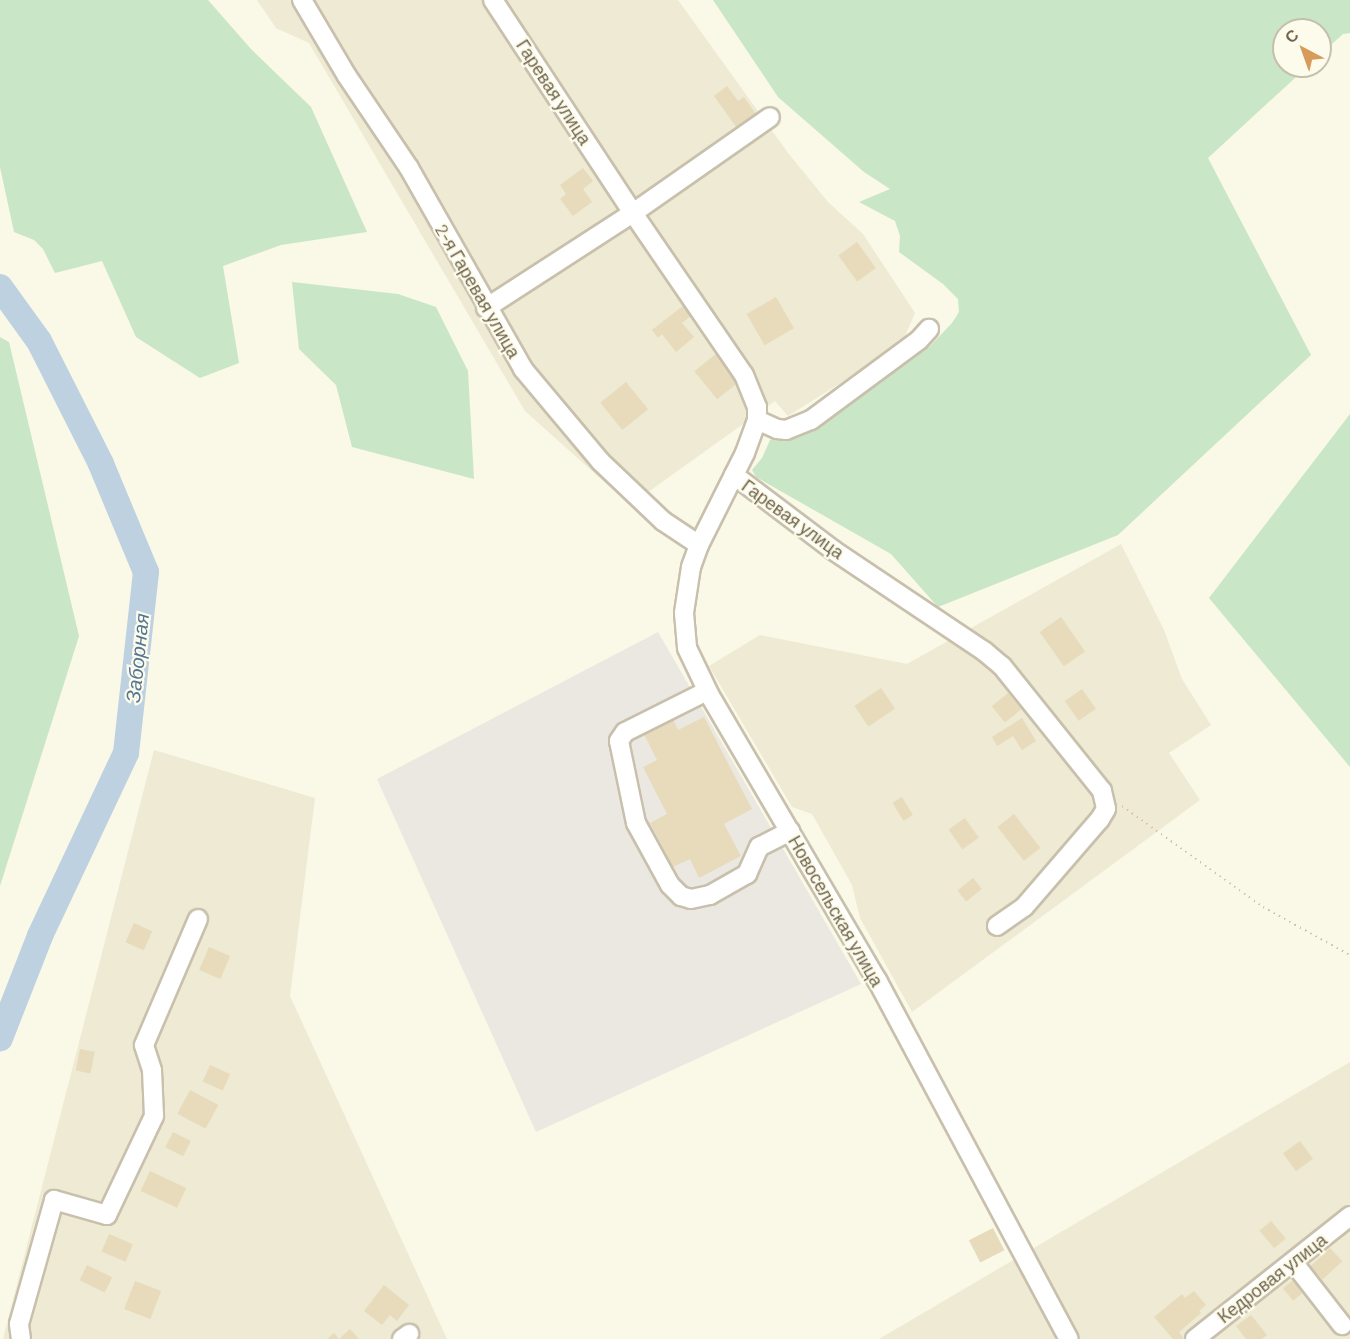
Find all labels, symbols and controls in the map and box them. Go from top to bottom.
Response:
north arrow [1272,18,1332,78]
text: С [1281,25,1302,47]
street label: Гаревая улица [512,35,596,149]
street label: 2-я Гаревая улица [431,220,525,362]
street label: Гаревая улица [738,475,848,563]
water label: Заборная [120,612,154,704]
street label: Новосельская улица [784,832,888,990]
street label: Кедровая улица [1213,1229,1331,1327]

